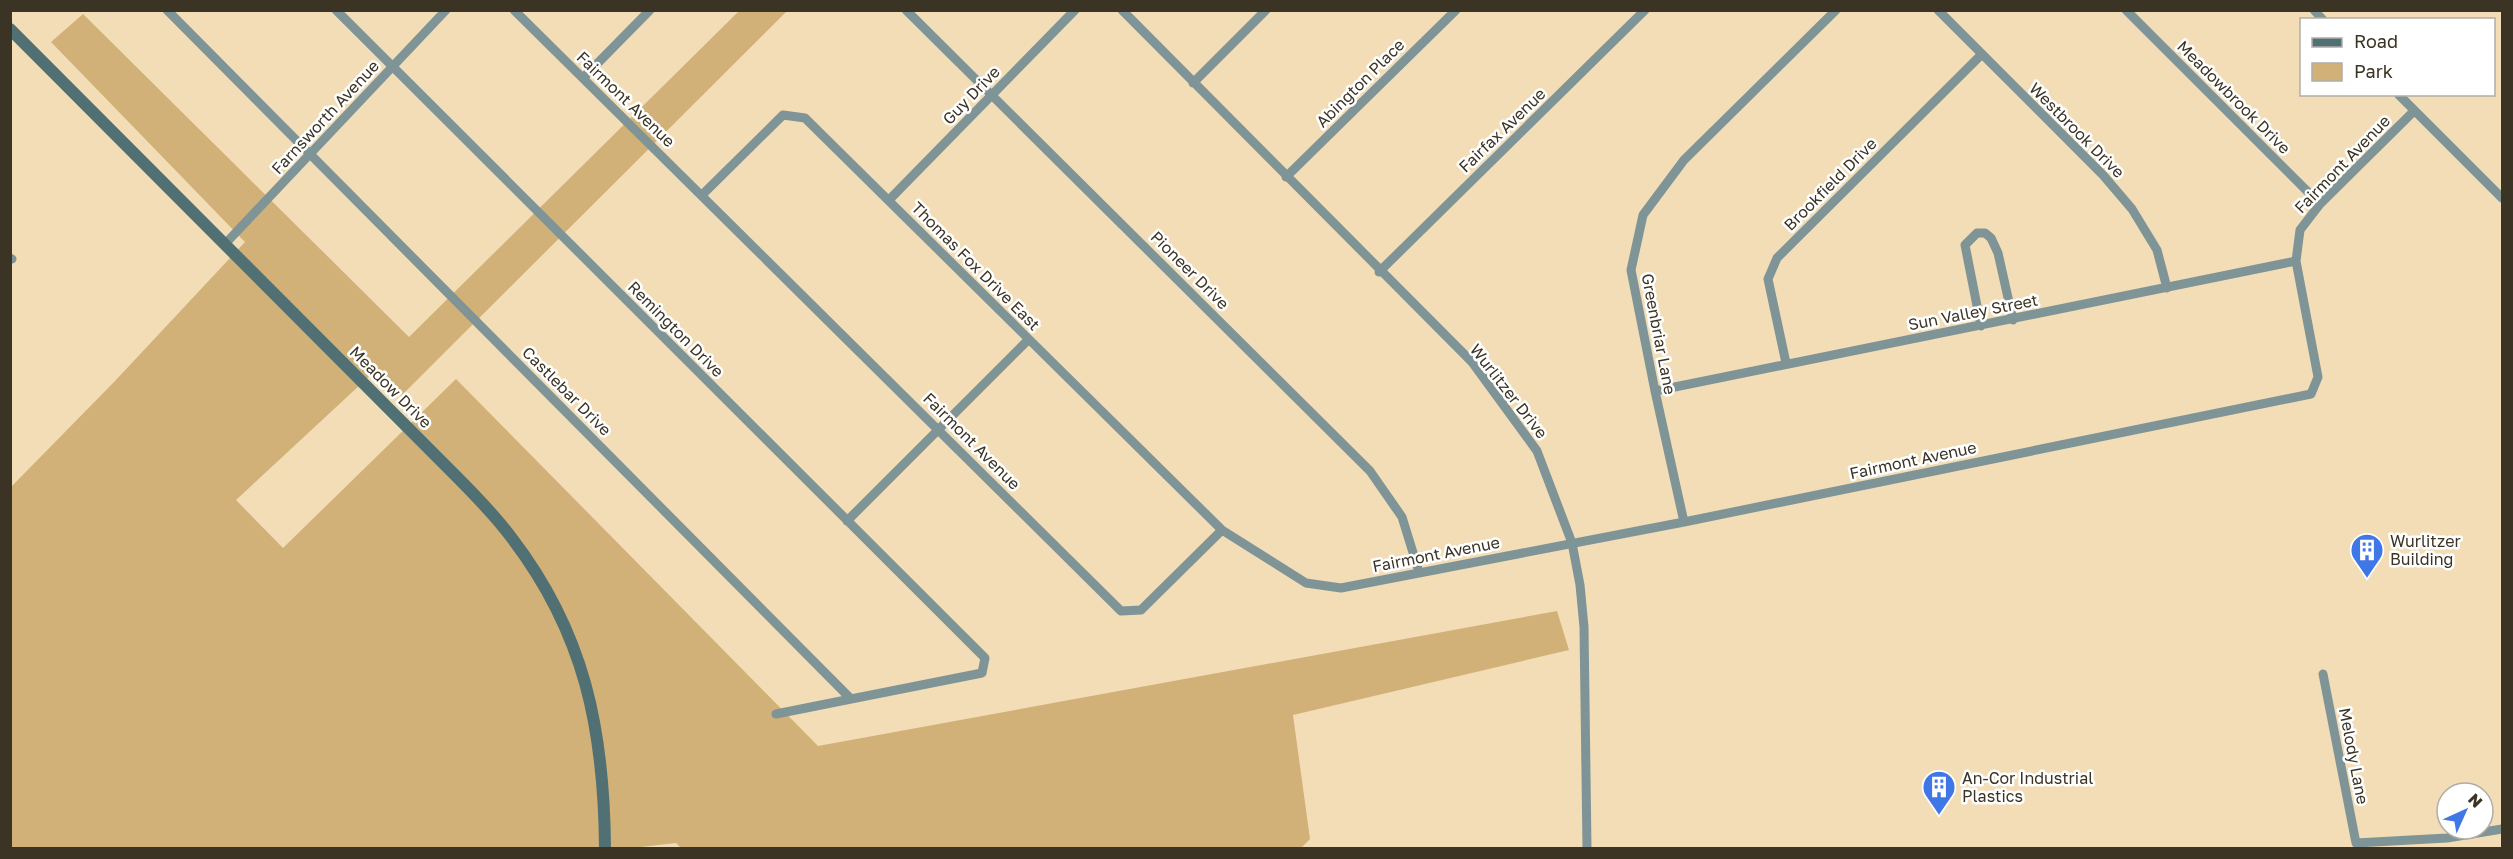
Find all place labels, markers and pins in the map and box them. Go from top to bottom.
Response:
place label: Wurlitzer Building [2390,531,2461,569]
building icon: Wurlitzer Building [2349,532,2385,579]
place label: An-Cor Industrial Plastics [1962,768,2093,806]
building icon: An-Cor Industrial Plastics [1921,769,1957,816]

